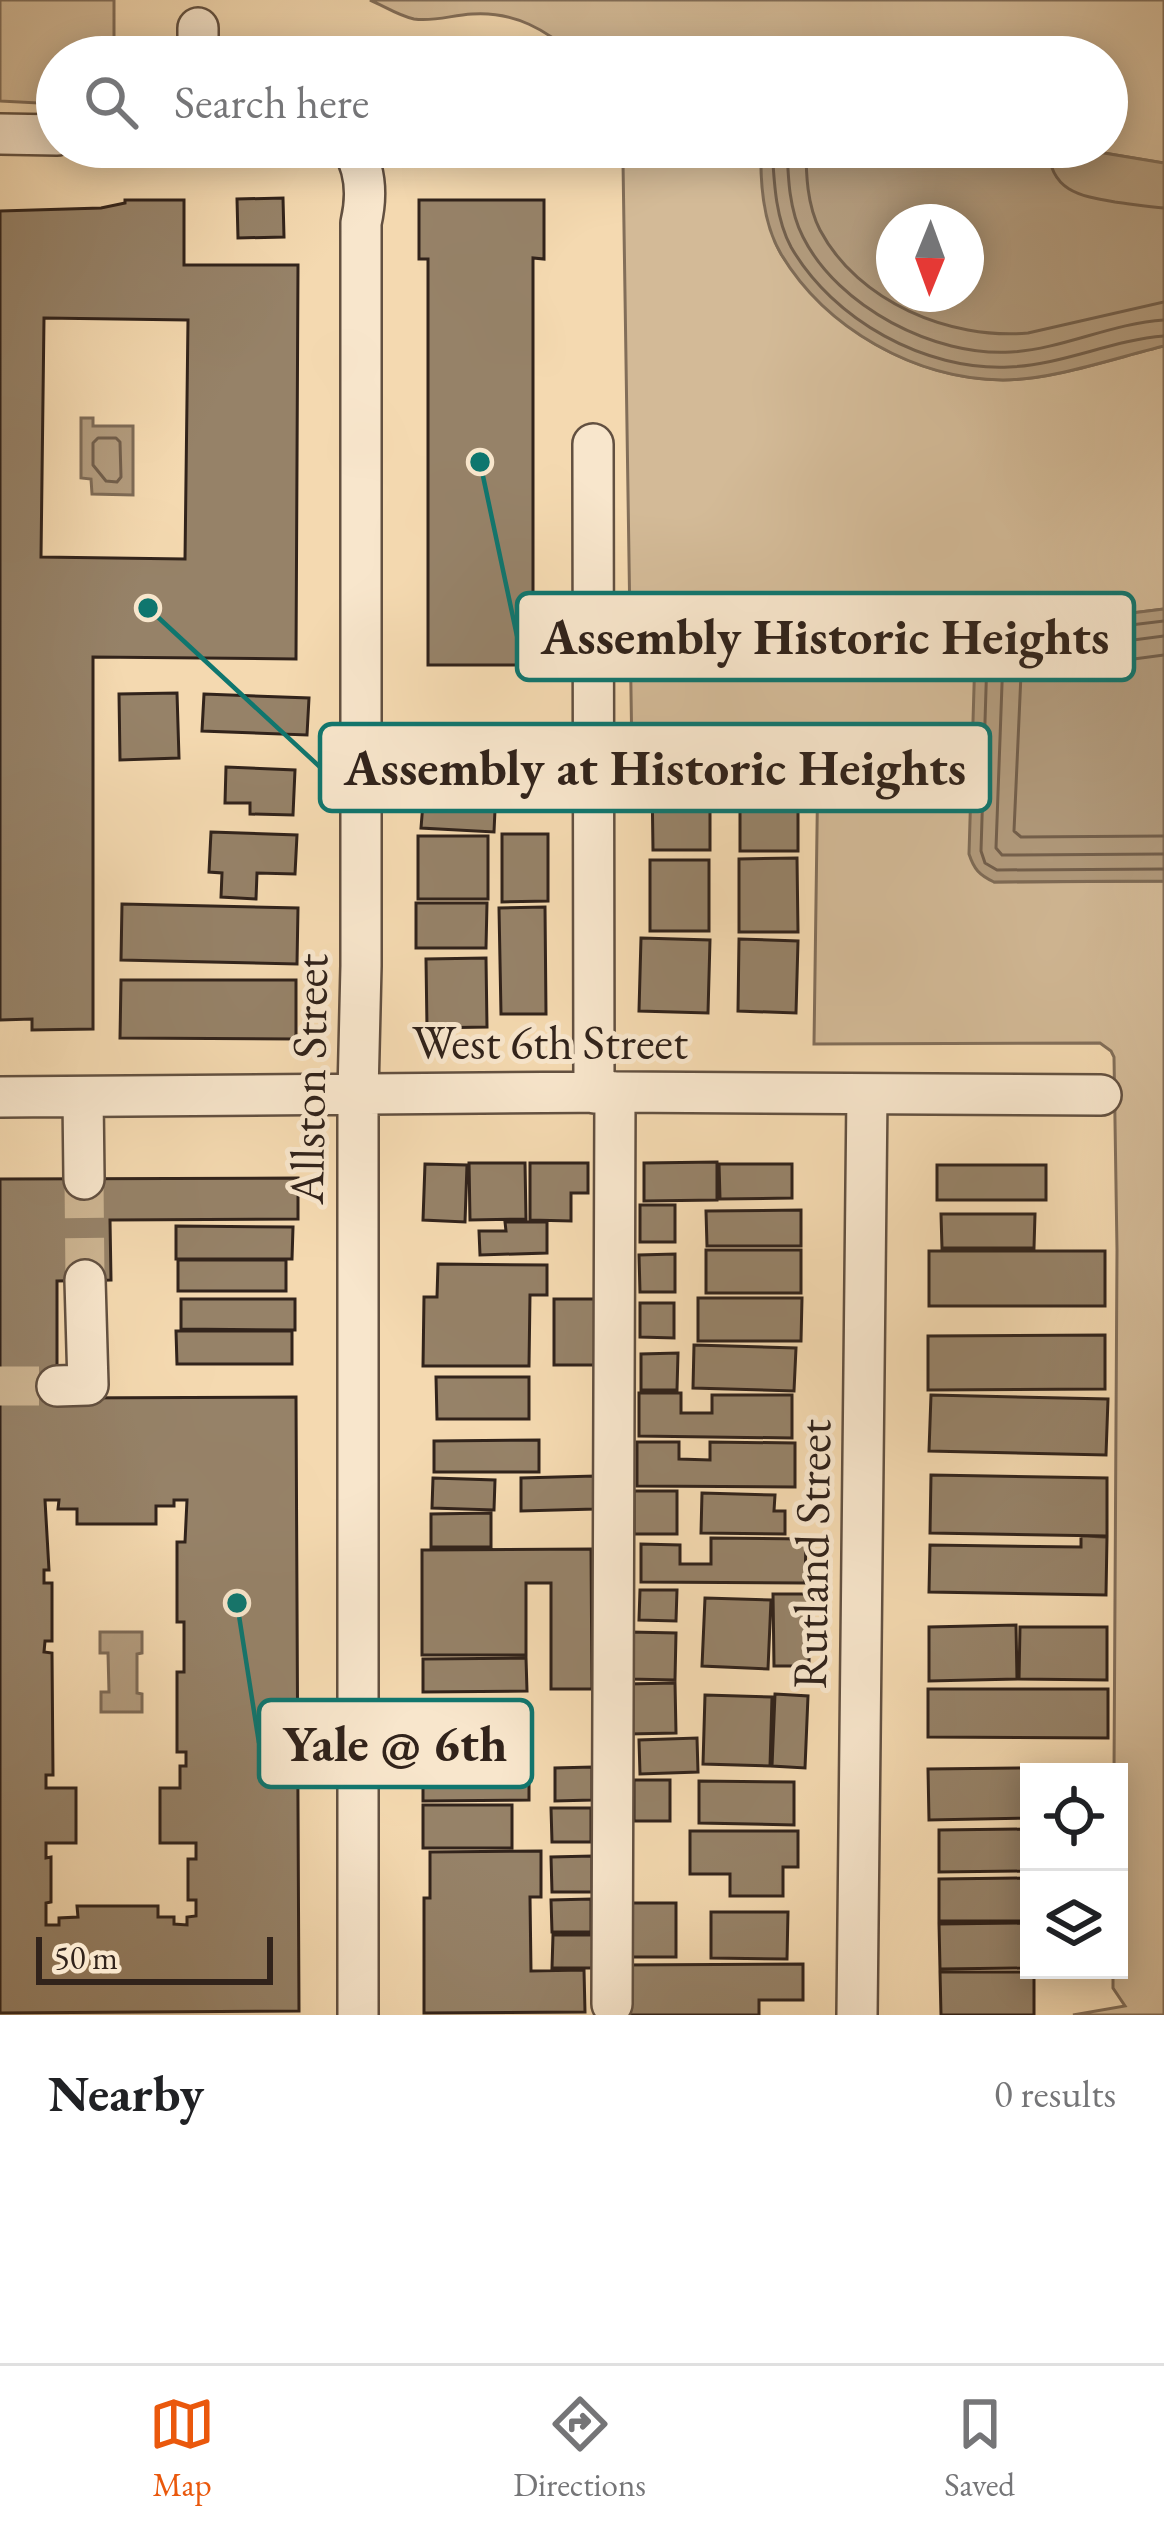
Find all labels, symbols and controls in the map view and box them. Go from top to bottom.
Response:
search box [36,36,1128,168]
icon: search [78,69,144,135]
text: Search here [174,73,369,131]
north arrow [876,204,984,312]
callout: Assembly Historic Heights [517,593,1134,680]
text: Assembly Historic Heights [540,603,1109,669]
callout: Assembly at Historic Heights [320,724,990,811]
text: Assembly at Historic Heights [343,734,966,800]
street label: Allston Street [275,953,341,1206]
street label: West 6th Street [412,1011,688,1073]
street label: Rutland Street [778,1419,844,1689]
callout: Yale @ 6th [259,1700,532,1787]
text: Yale @ 6th [283,1710,507,1776]
map controls [1020,1763,1128,1979]
button: locate [1020,1763,1128,1871]
button: layers [1020,1871,1128,1979]
scale bar [36,1931,273,1984]
text: 50 m [54,1936,118,1979]
text: Nearby [48,2060,204,2126]
text: 0 results [994,2068,1116,2119]
tab: Map [149,2391,215,2506]
tab: Directions [513,2391,646,2506]
tab: Saved [944,2391,1015,2506]

